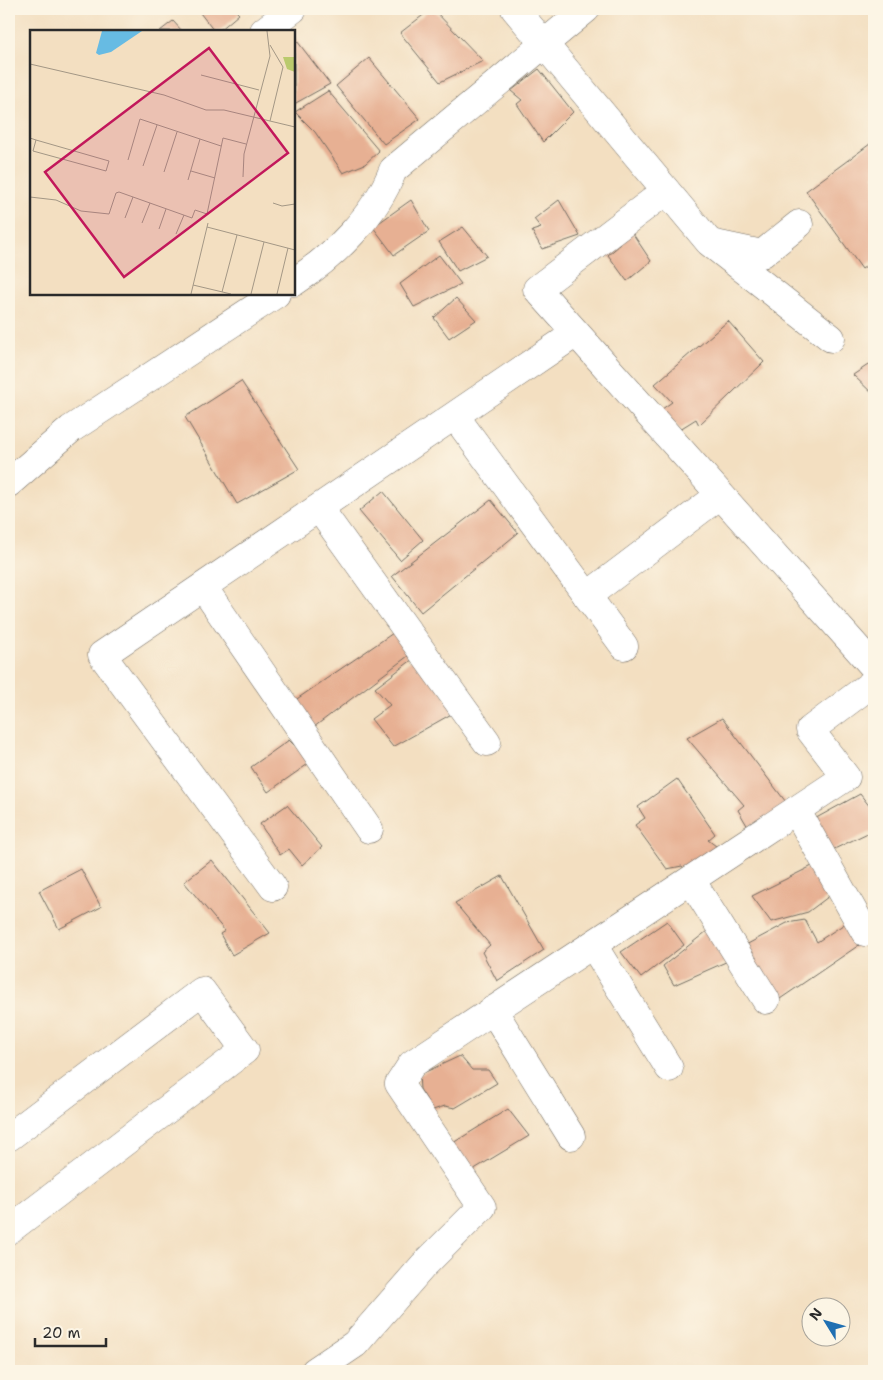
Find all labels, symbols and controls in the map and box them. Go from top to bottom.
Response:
inset map [30,30,295,295]
north arrow [800,1298,850,1348]
text: N [805,1304,826,1324]
scale bar [35,1315,106,1347]
text: 20 m [42,1323,81,1343]

